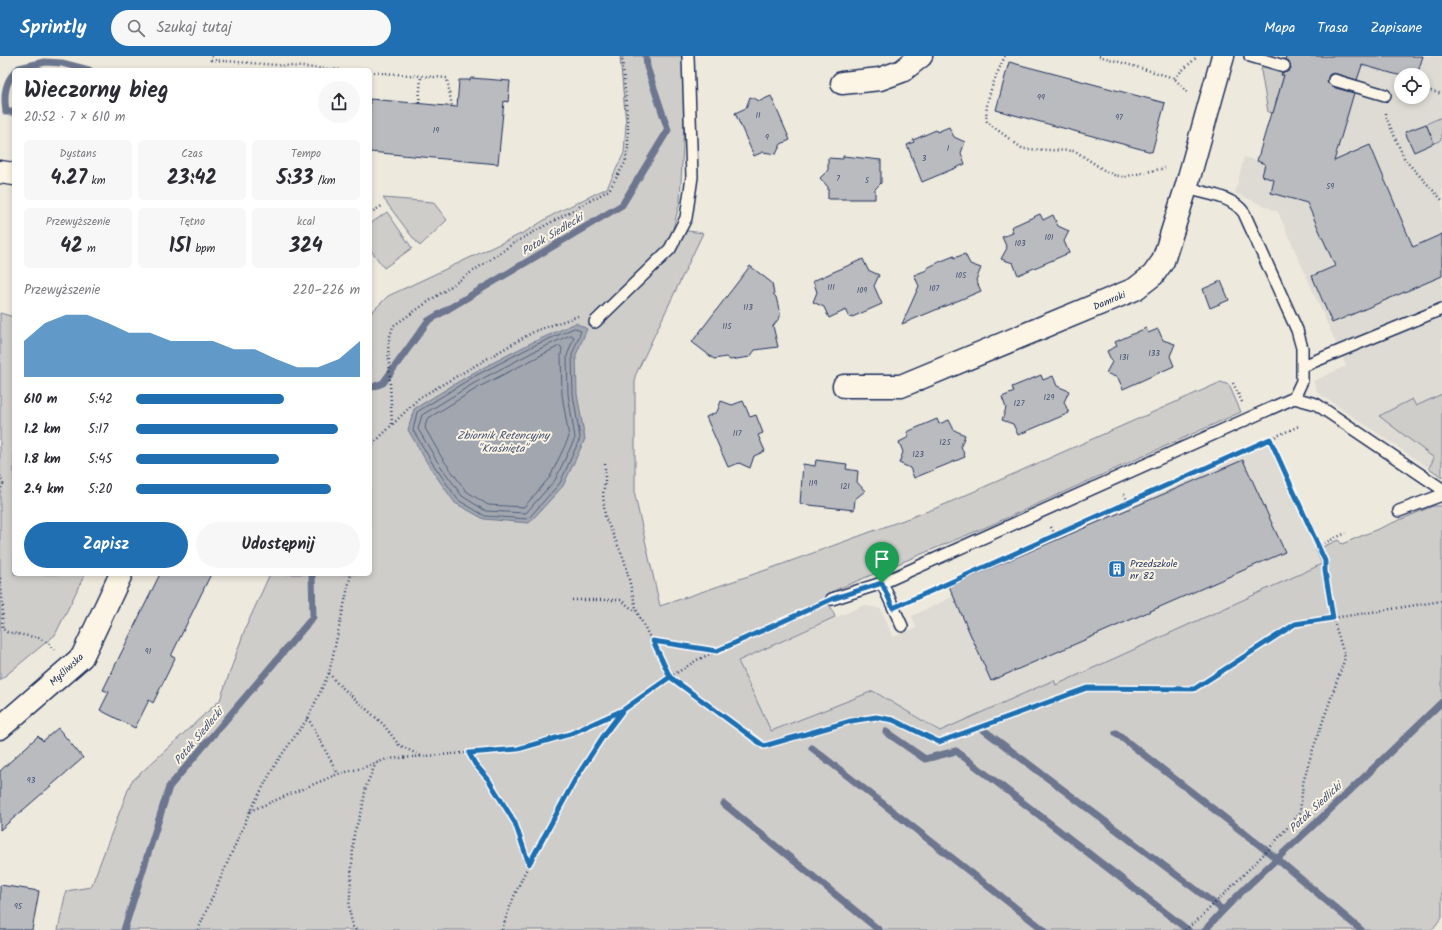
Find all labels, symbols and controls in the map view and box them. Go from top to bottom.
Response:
search box [111,10,391,46]
text: Sprintly [20,13,87,43]
text: Szukaj tutaj [157,16,232,40]
icon: search [125,17,147,39]
text: Mapa [1264,17,1295,39]
text: Trasa [1317,17,1348,39]
text: Zapisane [1370,17,1422,39]
map controls [1394,68,1430,104]
button: locate [1394,68,1430,104]
text: Wieczorny bieg [24,74,169,109]
button: share [318,81,360,123]
house number: 99 [1037,91,1045,104]
text: 20:52 · 7 × 610 m [24,107,125,128]
house number: 11 [755,109,761,122]
house number: 97 [1115,111,1123,124]
house number: 19 [433,124,439,137]
house number: 9 [765,131,769,144]
house number: 1 [947,142,950,155]
text: Dystans [60,145,96,163]
text: Czas [181,145,203,163]
text: Tempo [291,145,321,163]
house number: 3 [922,152,927,165]
text: 4.27 [50,163,87,195]
text: 23:42 [167,163,217,195]
text: 5:33 [276,163,313,195]
text: km [87,172,106,190]
text: /km [313,172,336,190]
house number: 7 [836,172,840,185]
house number: 5 [865,174,870,187]
house number: 59 [1326,180,1334,193]
water label: Potok Siedlecki [518,208,589,260]
text: Przewyższenie [46,213,110,231]
text: Tętno [179,213,205,231]
text: kcal [297,213,315,231]
text: 42 [60,231,83,263]
text: 151 [169,231,191,263]
text: 324 [289,231,323,263]
house number: 101 [1044,231,1054,244]
house number: 103 [1014,237,1026,250]
text: m [83,240,96,258]
text: bpm [191,240,215,258]
house number: 105 [956,269,967,282]
text: Przewyższenie [24,280,100,301]
text: 220–226 m [293,280,360,301]
house number: 111 [827,281,835,294]
house number: 107 [929,282,939,295]
house number: 109 [857,284,867,297]
street label: Damroki [1091,287,1129,315]
house number: 113 [743,301,753,314]
house number: 115 [722,320,732,333]
house number: 133 [1148,347,1160,360]
house number: 131 [1119,351,1129,364]
text: 610 m [24,389,57,410]
text: 5:42 [88,389,113,410]
house number: 129 [1043,391,1055,404]
house number: 127 [1014,397,1025,410]
text: 1.2 km [24,419,61,440]
text: 5:17 [88,419,108,440]
water label: Zbiornik Retencyjny "Kraśnięta" [457,427,551,458]
house number: 117 [733,427,742,440]
house number: 125 [939,436,951,449]
house number: 123 [912,448,924,461]
text: 1.8 km [24,449,61,470]
text: 5:45 [88,449,112,470]
house number: 119 [809,477,818,490]
text: 2.4 km [24,479,64,500]
text: 5:20 [88,479,112,500]
house number: 121 [840,480,850,493]
button: Zapisz [24,522,188,568]
button: Udostępnij [196,522,360,568]
pin [865,542,899,583]
icon: arrive [871,548,893,570]
place label: Przedszkole nr 82 [1130,556,1178,584]
building icon: Przedszkole nr 82 [1107,559,1127,579]
house number: 91 [145,645,152,658]
street label: Myśliwska [46,649,88,690]
water label: Potok Siedlecki [170,703,229,769]
house number: 93 [27,774,36,787]
water label: Potok Siedlicki [1285,777,1348,837]
house number: 95 [14,900,23,913]

